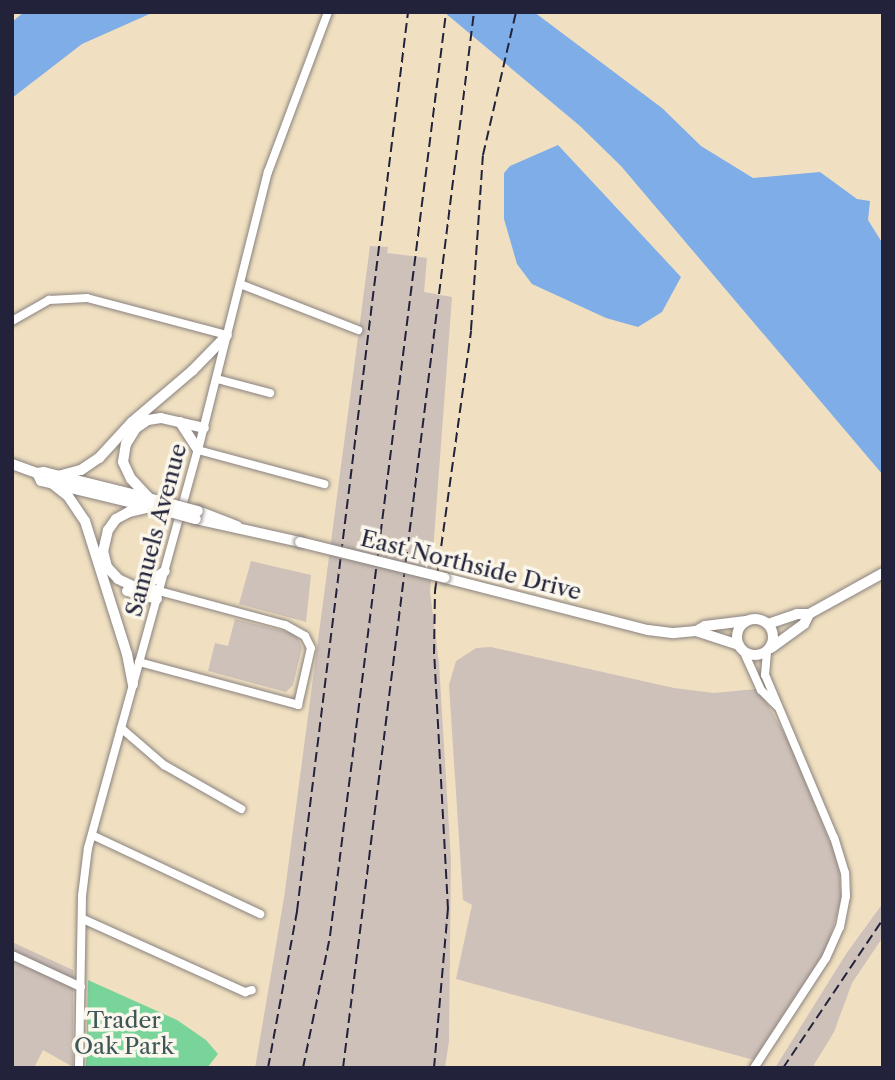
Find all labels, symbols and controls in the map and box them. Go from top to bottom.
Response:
street label: Samuels Avenue [120,440,192,620]
street label: East Northside Drive [358,524,584,606]
park label: Trader Oak Park [74,1006,174,1060]

